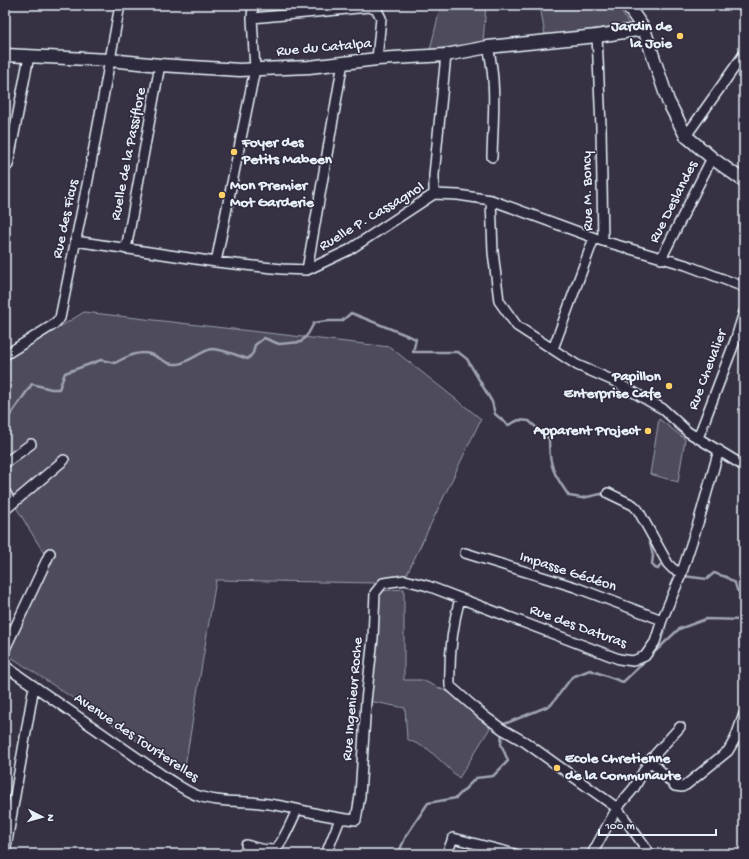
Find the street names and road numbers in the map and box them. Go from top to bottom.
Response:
street label: Rue du Catalpa [276,35,373,61]
street label: Ruelle de la Passiflore [107,86,151,222]
street label: Rue M. Boncy [578,150,598,231]
street label: Rue Deslandes [646,157,703,246]
street label: Rue des Ficus [49,177,83,260]
street label: Ruelle P. Cassagnol [316,178,428,256]
street label: Rue Chevalier [684,326,732,413]
street label: Impasse Gédéon [517,548,619,596]
street label: Rue des Daturas [527,601,630,653]
street label: Rue Ingenieur Roche [339,636,367,761]
street label: Avenue des Tourterelles [70,689,202,787]

